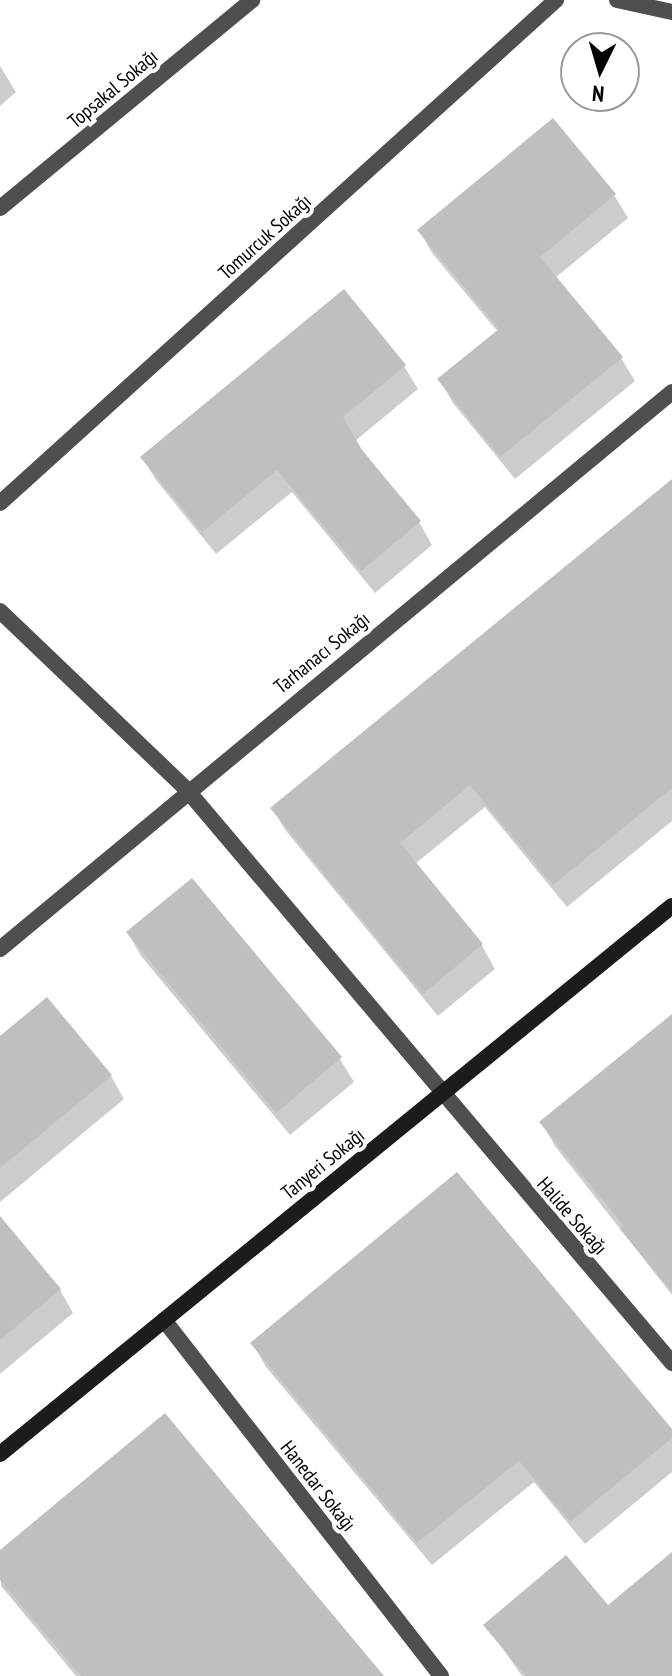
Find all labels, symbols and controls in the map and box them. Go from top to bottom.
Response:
north arrow [560,32,640,112]
street label: Topsakal Sokağı [63,45,163,133]
text: N [591,79,605,108]
street label: Tomurcuk Sokağı [214,189,316,285]
street label: Tarhanacı Sokağı [269,607,375,699]
street label: Tanyeri Sokağı [277,1123,369,1205]
street label: Halide Sokağı [532,1172,612,1260]
street label: Hanedar Sokağı [275,1436,361,1536]

